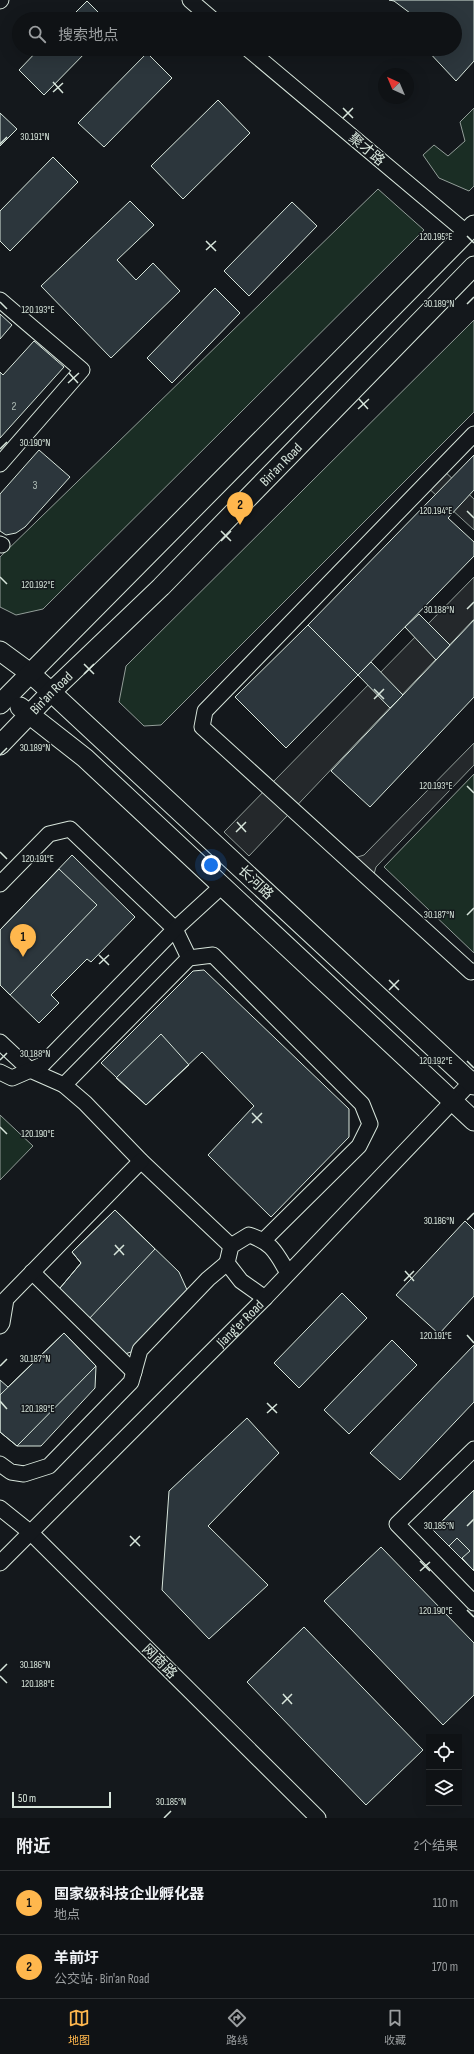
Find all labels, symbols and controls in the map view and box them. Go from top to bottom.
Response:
search box [12,12,462,56]
icon: search [26,23,48,45]
text: 搜索地点 [58,26,118,45]
north arrow [378,68,414,104]
street label: 聚才路 [345,129,388,169]
text: 30.191°N [20,131,50,143]
text: 120.195°E [420,231,452,243]
text: 30.189°N [424,298,454,310]
text: 120.193°E [21,304,55,316]
house number: 2 [12,399,17,414]
text: 30.190°N [20,437,50,449]
street label: Bin'an Road [256,439,306,490]
house number: 3 [32,478,38,493]
pin: 2 [227,492,253,525]
text: 120.194°E [420,505,452,517]
text: 120.192°E [21,579,55,591]
text: 30.188°N [424,604,454,616]
street label: Bin'an Road [26,668,76,718]
text: 30.189°N [20,742,50,754]
text: 120.193°E [419,780,453,792]
text: 120.191°E [22,853,54,865]
your location [201,855,221,875]
street label: 长河路 [235,862,277,903]
text: 30.187°N [424,909,454,921]
pin: 1 [10,924,36,957]
text: 30.188°N [20,1048,50,1060]
text: 120.192°E [419,1055,453,1067]
text: 120.190°E [21,1128,55,1140]
text: 30.186°N [424,1215,454,1227]
street label: Jiang'er Road [212,1296,267,1352]
text: 120.191°E [420,1330,452,1342]
text: 30.187°N [20,1353,50,1365]
text: 120.189°E [21,1403,55,1415]
text: 30.185°N [424,1520,454,1532]
text: 120.190°E [419,1605,453,1617]
street label: 网商路 [139,1640,181,1682]
text: 30.186°N [20,1659,50,1671]
text: 120.188°E [21,1678,55,1690]
map controls [426,1734,462,1806]
button: locate [426,1734,462,1770]
button: layers [426,1770,462,1806]
scale bar [12,1790,111,1809]
text: 50 m [18,1792,36,1805]
text: 30.185°N [156,1796,186,1808]
text: 附近 [16,1837,50,1857]
text: 2个结果 [414,1838,458,1854]
text: 国家级科技企业孵化器 [54,1885,204,1904]
text: 1 [26,1895,32,1911]
text: 110 m [433,1895,458,1911]
text: 地点 [54,1907,80,1923]
text: 羊前圩 [54,1949,99,1968]
text: 2 [26,1959,32,1975]
text: 170 m [432,1959,458,1975]
text: 公交站 · Bin'an Road [54,1971,149,1987]
tab: 地图 [68,2007,90,2047]
tab: 路线 [226,2007,248,2047]
tab: 收藏 [384,2007,406,2047]

